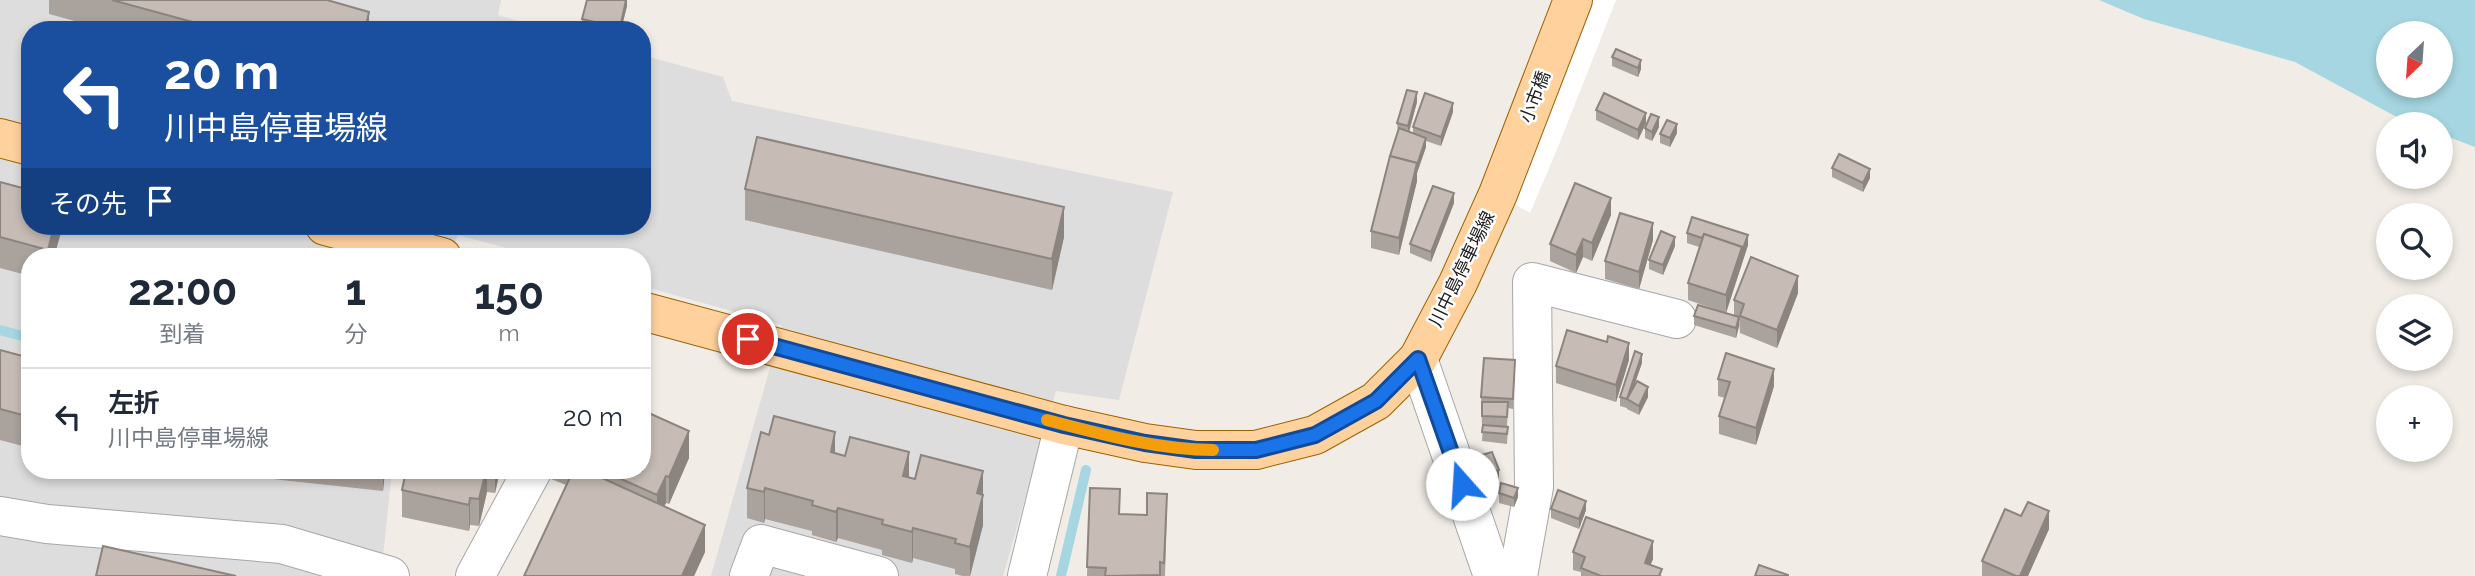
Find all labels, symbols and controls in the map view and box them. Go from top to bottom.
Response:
north arrow [2376,21,2454,98]
map controls [2376,21,2453,462]
text: 20 m [164,43,279,100]
icon: left [49,49,140,140]
street label: 小市橋 [1515,68,1554,126]
text: 川中島停車場線 [164,109,388,146]
button: sound [2376,112,2453,189]
icon: arrive [141,182,179,220]
text: その先 [49,189,127,219]
button: search [2376,203,2453,280]
street label: 川中島停車場線 [1424,208,1499,330]
text: 22:00 [128,266,237,315]
text: 1 [345,266,366,315]
text: 150 [474,270,544,319]
button: layers [2376,294,2453,371]
pin [718,309,778,369]
text: m [499,319,520,346]
text: 到着 [160,320,206,347]
text: 分 [344,320,367,347]
icon: arrive [729,320,767,358]
button: + [2376,385,2453,462]
text: 左折 [108,388,160,418]
icon: left [49,398,87,436]
text: 20 m [563,402,623,432]
text: 川中島停車場線 [108,424,269,451]
position arrow [1425,447,1499,521]

